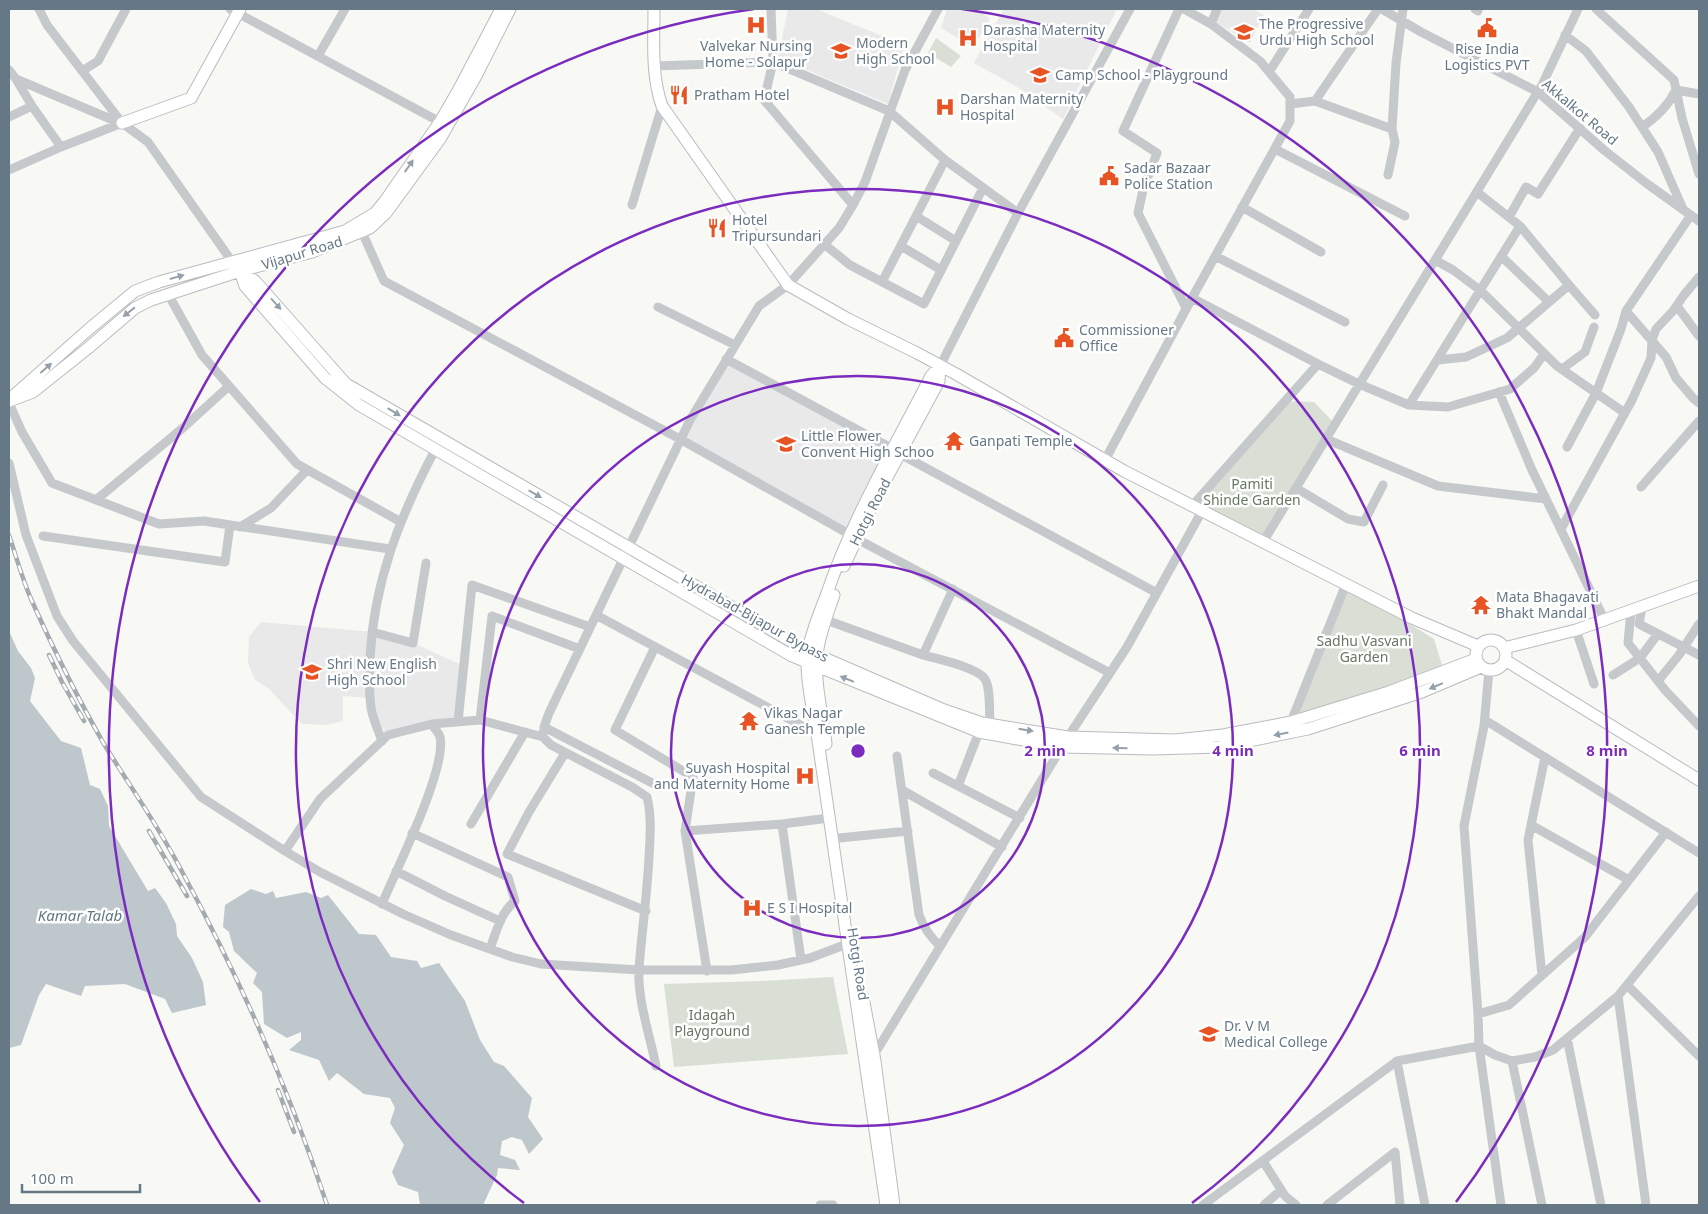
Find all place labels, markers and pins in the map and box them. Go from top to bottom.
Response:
hospital icon: Valvekar Nursing Home - Solapur [745,14,767,36]
place label: The Progressive Urdu High School [1259,14,1374,49]
public building icon: Rise India Logistics PVT [1476,17,1498,39]
place label: Darasha Maternity Hospital [983,20,1106,55]
school or university icon: The Progressive Urdu High School [1233,21,1255,43]
hospital icon: Darasha Maternity Hospital [957,27,979,49]
place label: Modern High School [856,33,935,68]
place label: Valvekar Nursing Home - Solapur [700,36,812,71]
place label: Rise India Logistics PVT [1444,39,1530,74]
school or university icon: Modern High School [830,40,852,62]
school or university icon: Camp School - Playground [1029,64,1051,86]
place label: Camp School - Playground [1055,65,1228,84]
restaurant icon: Pratham Hotel [668,84,690,106]
place label: Pratham Hotel [694,85,790,104]
place label: Darshan Maternity Hospital [960,89,1084,124]
hospital icon: Darshan Maternity Hospital [934,96,956,118]
place label: Sadar Bazaar Police Station [1124,158,1213,193]
public building icon: Sadar Bazaar Police Station [1098,165,1120,187]
place label: Hotel Tripursundari [732,210,821,245]
restaurant icon: Hotel Tripursundari [706,217,728,239]
place label: Commissioner Office [1079,320,1174,355]
public building icon: Commissioner Office [1053,327,1075,349]
place label: Little Flower Convent High Schoo [801,426,934,461]
temple icon: Ganpati Temple [943,430,965,452]
place label: Ganpati Temple [969,431,1072,450]
school or university icon: Little Flower Convent High Schoo [775,433,797,455]
place label: Mata Bhagavati Bhakt Mandal [1496,587,1599,622]
temple icon: Mata Bhagavati Bhakt Mandal [1470,594,1492,616]
place label: Shri New English High School [327,654,437,689]
school or university icon: Shri New English High School [301,661,323,683]
place label: Vikas Nagar Ganesh Temple [764,703,866,738]
temple icon: Vikas Nagar Ganesh Temple [738,710,760,732]
centre of rings [849,742,867,760]
place label: Suyash Hospital and Maternity Home [654,758,790,793]
hospital icon: Suyash Hospital and Maternity Home [794,765,816,787]
hospital icon: E S I Hospital [741,897,763,919]
place label: E S I Hospital [767,898,852,917]
place label: Dr. V M Medical College [1224,1016,1328,1051]
school or university icon: Dr. V M Medical College [1198,1023,1220,1045]

